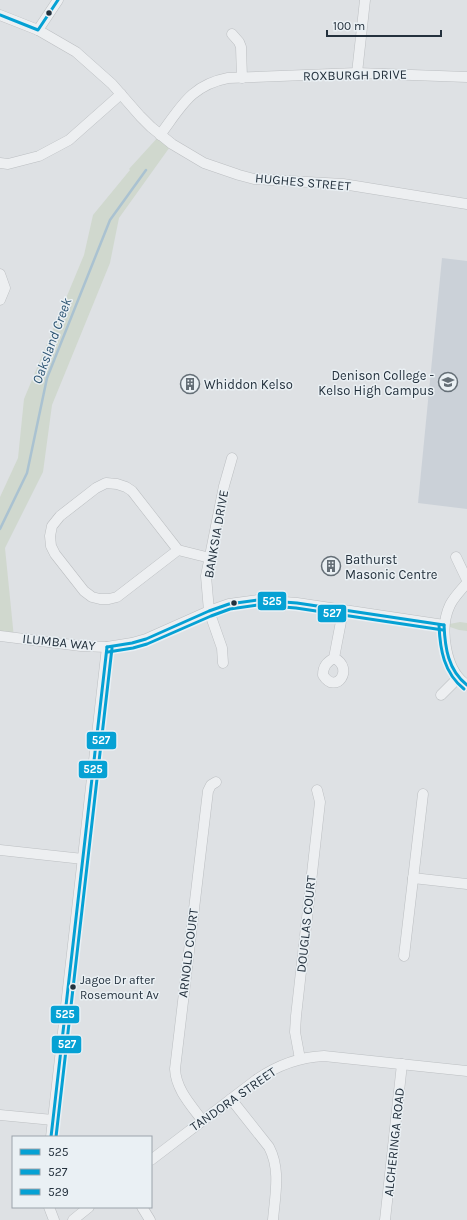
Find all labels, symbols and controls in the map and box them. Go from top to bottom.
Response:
unlabelled marker [44,8,54,18]
scale bar [327,12,441,38]
text: 100 m [333,19,365,33]
street label: ROXBURGH DRIVE [303,67,407,83]
street label: HUGHES STREET [255,170,352,194]
water label: Oaksland Creek [29,295,76,386]
place label: Denison College - Kelso High Campus [318,368,434,398]
school or university icon: Denison College - Kelso High Campus [437,371,459,393]
building icon: Whiddon Kelso [179,373,201,395]
place label: Whiddon Kelso [204,377,293,392]
street label: BANKSIA DRIVE [201,489,231,579]
place label: Bathurst Masonic Centre [345,552,438,582]
building icon: Bathurst Masonic Centre [320,555,342,577]
line badge: 525 [257,591,287,611]
text: 525 [262,595,282,608]
unlabelled marker [229,598,239,608]
line badge: 527 [317,604,347,623]
text: 527 [323,607,342,620]
street label: ILUMBA WAY [22,631,96,653]
line badge: 527 [86,731,117,750]
text: 527 [92,734,111,747]
line badge: 525 [78,760,108,779]
text: 525 [83,763,103,776]
street label: DOUGLAS COURT [293,874,319,973]
street label: ARNOLD COURT [175,907,201,998]
place label: Jagoe Dr after Rosemount Av [80,973,159,1002]
marker: Jagoe Dr after Rosemount Av [68,982,78,992]
line badge: 525 [50,1005,80,1024]
text: 525 [55,1008,75,1021]
line badge: 527 [51,1035,82,1054]
text: 527 [58,1038,77,1051]
street label: TANDORA STREET [187,1064,279,1134]
street label: ALCHERINGA ROAD [381,1087,407,1197]
legend [12,1136,152,1208]
text: 525 [48,1145,69,1159]
text: 527 [48,1165,68,1179]
text: 529 [48,1185,69,1199]

